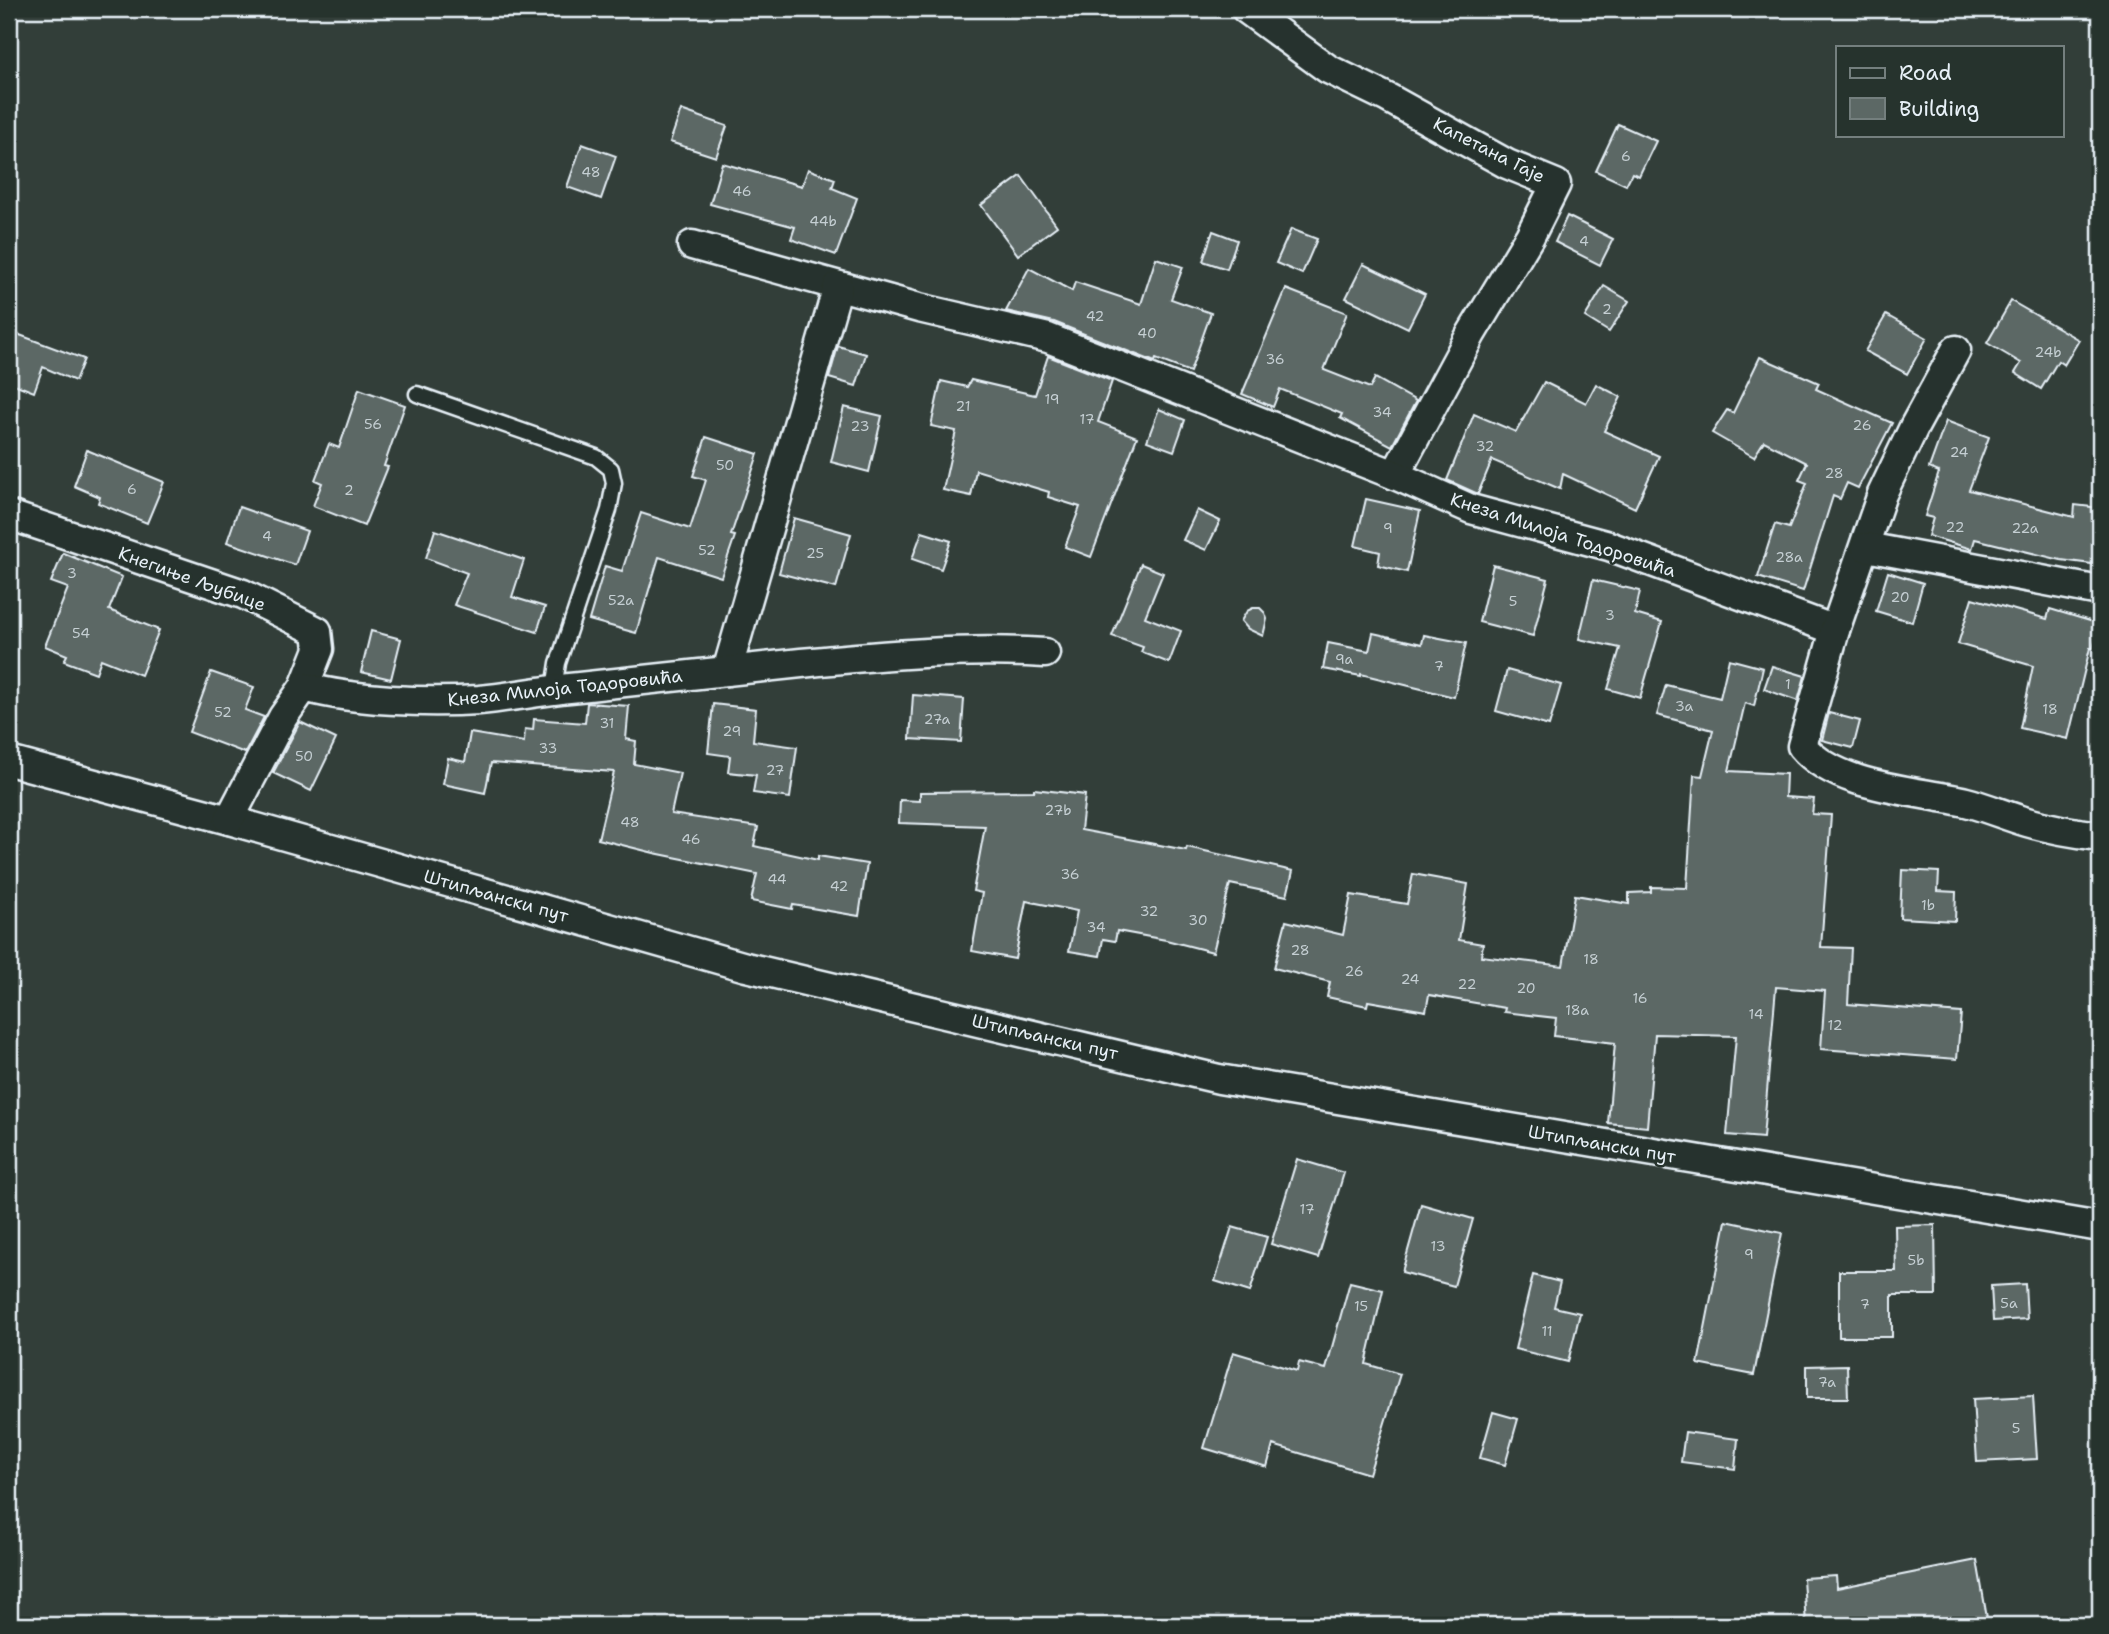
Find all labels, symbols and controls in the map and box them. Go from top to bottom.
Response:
legend [1836,46,2064,136]
text: Road [1899,59,1952,87]
text: Building [1899,95,1979,123]
street label: Капетана Гаје [1429,111,1549,189]
house number: 6 [1621,147,1631,165]
house number: 48 [581,163,601,181]
house number: 46 [732,182,752,200]
house number: 44b [809,212,837,230]
house number: 4 [1579,232,1589,250]
house number: 2 [1602,300,1612,318]
house number: 42 [1086,307,1104,325]
house number: 40 [1137,324,1157,342]
house number: 24b [2035,343,2061,361]
house number: 36 [1265,350,1285,368]
house number: 19 [1044,390,1060,408]
house number: 21 [956,397,970,415]
house number: 34 [1372,403,1392,421]
house number: 17 [1080,410,1094,428]
house number: 56 [364,415,382,433]
house number: 26 [1853,416,1872,434]
house number: 23 [851,417,869,435]
house number: 32 [1476,437,1494,455]
house number: 24 [1950,443,1969,461]
house number: 50 [716,456,734,474]
house number: 28 [1824,464,1844,482]
house number: 6 [127,480,137,498]
house number: 2 [344,481,354,499]
street label: Кнеза Милоја Тодоровића [1447,487,1679,583]
house number: 22 [1946,518,1964,536]
house number: 9 [1383,519,1393,537]
house number: 22a [2011,519,2039,537]
house number: 4 [262,527,272,545]
street label: Кнегиње Љубице [115,541,269,617]
house number: 52 [698,541,716,559]
house number: 25 [806,544,824,562]
house number: 28a [1775,548,1803,566]
house number: 3 [67,564,77,582]
house number: 20 [1890,588,1910,606]
house number: 52a [608,591,634,609]
house number: 5 [1509,592,1517,610]
house number: 3 [1605,606,1615,624]
house number: 54 [72,624,90,642]
house number: 9a [1335,650,1353,668]
house number: 7 [1434,657,1444,675]
street label: Кнеза Милоја Тодоровића [446,664,684,712]
house number: 1 [1785,675,1791,693]
house number: 3a [1675,697,1693,715]
house number: 18 [2042,700,2058,718]
house number: 52 [214,703,232,721]
house number: 27a [924,710,951,728]
house number: 31 [600,714,614,732]
house number: 29 [723,722,741,740]
house number: 33 [539,739,557,757]
house number: 50 [295,747,313,765]
house number: 27 [766,761,784,779]
house number: 27b [1045,801,1071,819]
house number: 48 [620,813,640,831]
house number: 46 [681,830,701,848]
street label: Штипљански пут [421,864,572,928]
house number: 36 [1060,865,1080,883]
house number: 44 [767,870,787,888]
house number: 42 [830,877,848,895]
house number: 1b [1921,896,1935,914]
house number: 32 [1140,902,1158,920]
house number: 30 [1188,911,1208,929]
house number: 34 [1086,918,1106,936]
house number: 28 [1290,941,1310,959]
house number: 18 [1583,950,1599,968]
house number: 26 [1345,962,1364,980]
house number: 24 [1401,970,1420,988]
house number: 22 [1458,975,1476,993]
house number: 20 [1516,979,1536,997]
house number: 16 [1632,989,1648,1007]
house number: 18a [1565,1001,1589,1019]
house number: 14 [1748,1005,1764,1023]
street label: Штипљански пут [969,1008,1121,1066]
house number: 12 [1828,1016,1842,1034]
street label: Штипљански пут [1526,1119,1679,1169]
house number: 17 [1300,1200,1314,1218]
house number: 13 [1431,1237,1445,1255]
house number: 9 [1744,1245,1754,1263]
house number: 5b [1908,1251,1924,1269]
house number: 5a [2000,1294,2018,1312]
house number: 7 [1860,1295,1870,1313]
house number: 15 [1354,1297,1368,1315]
house number: 11 [1541,1322,1553,1340]
house number: 7a [1818,1373,1836,1391]
house number: 5 [2012,1419,2020,1437]

